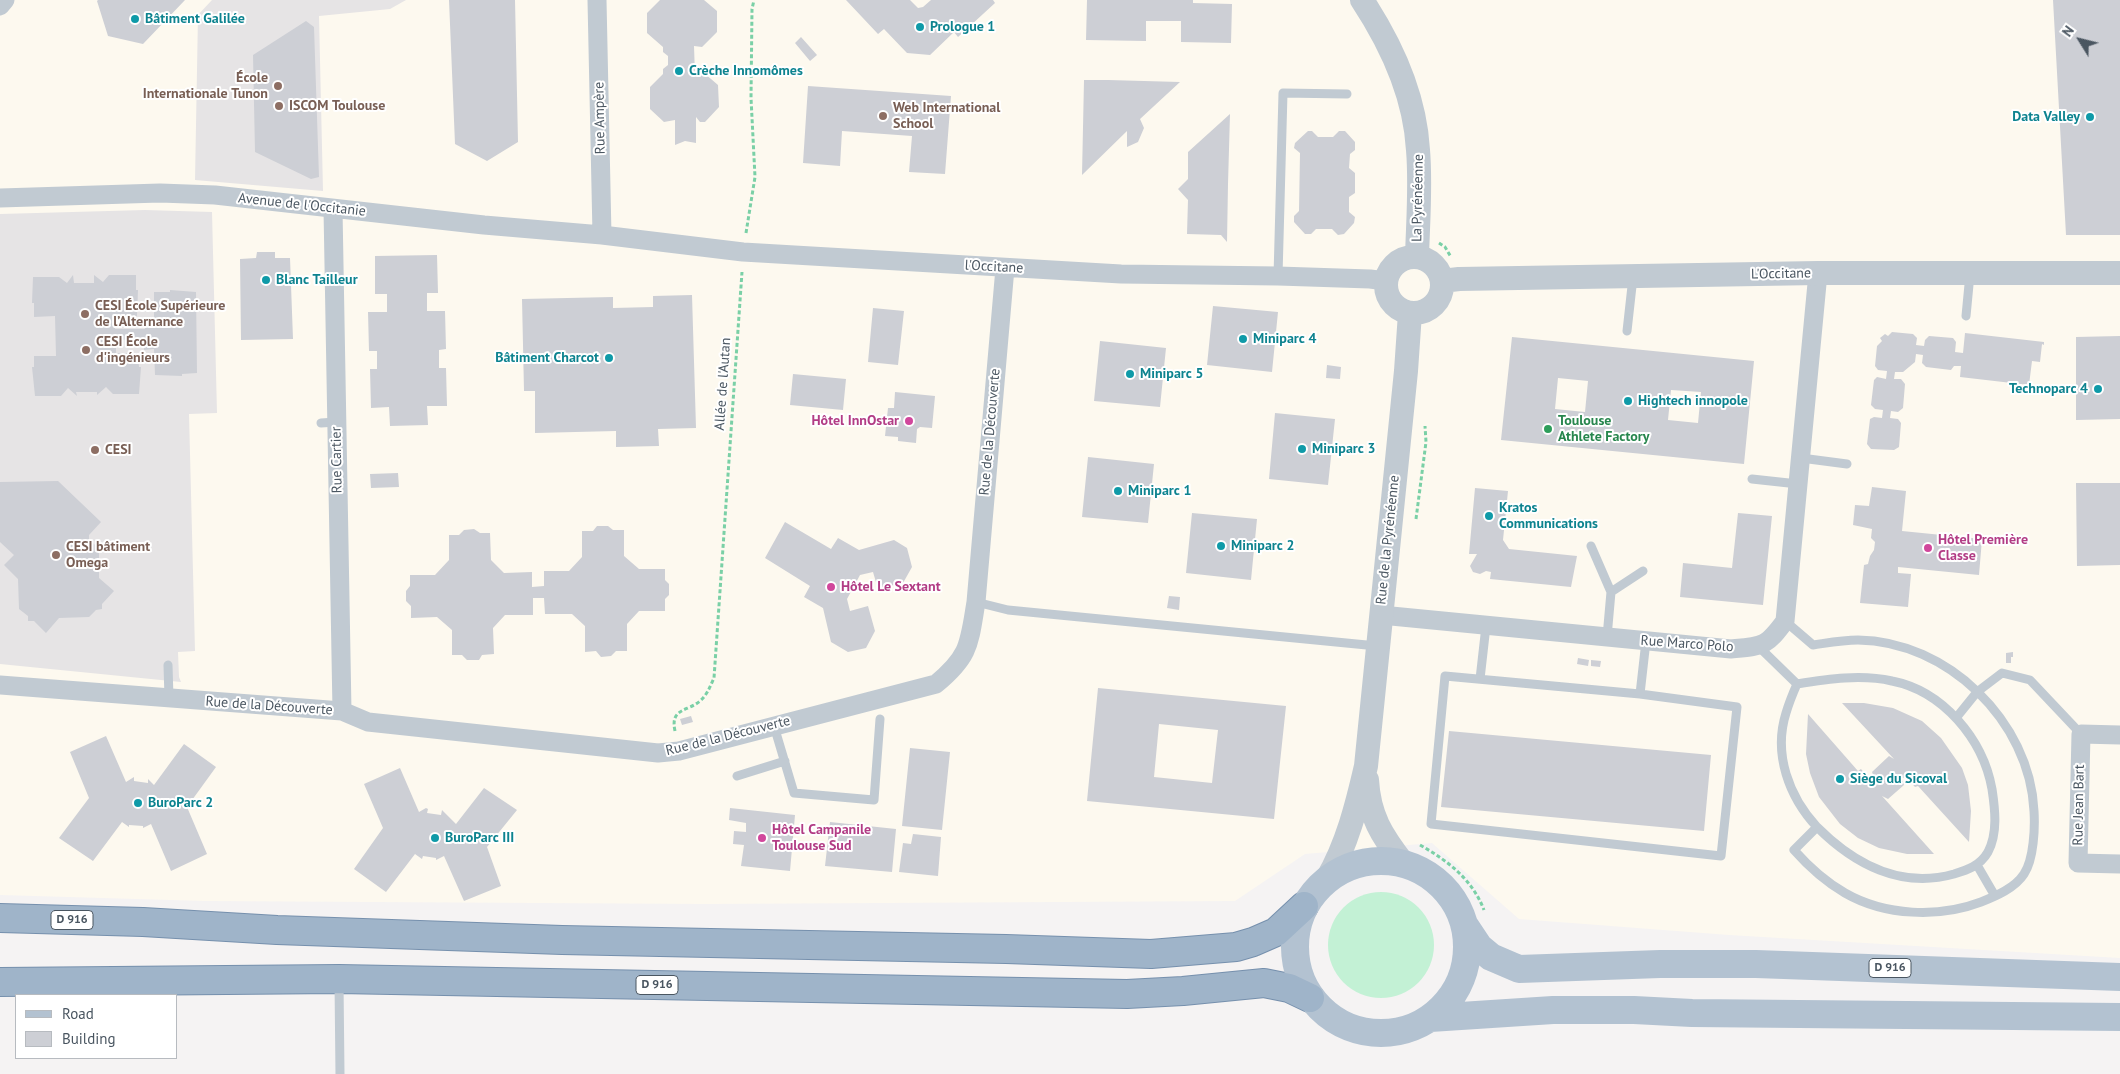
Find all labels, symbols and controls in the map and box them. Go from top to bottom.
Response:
place label: Bâtiment Galilée [145,11,245,27]
marker: Bâtiment Galilée [129,13,141,25]
north arrow [2055,15,2105,65]
place label: Prologue 1 [930,19,995,35]
marker: Prologue 1 [914,21,926,33]
text: N [2058,22,2078,40]
place label: Crèche Innomômes [689,63,803,79]
marker: Crèche Innomômes [673,65,685,77]
place label: École Internationale Tunon [143,70,268,102]
marker: École Internationale Tunon [272,80,284,92]
street label: Rue Ampère [591,82,609,154]
place label: ISCOM Toulouse [289,98,385,114]
marker: ISCOM Toulouse [273,100,285,112]
place label: Web International School [893,100,1000,132]
place label: Data Valley [2012,109,2080,125]
marker: Web International School [877,110,889,122]
marker: Data Valley [2084,111,2096,123]
street label: La Pyrénéenne [1409,154,1427,242]
street label: Avenue de l'Occitanie [237,190,367,220]
street label: l'Occitane [964,257,1024,277]
street label: L'Occitane [1751,265,1811,283]
place label: Blanc Tailleur [276,272,358,288]
marker: Blanc Tailleur [260,274,272,286]
place label: CESI École Supérieure de l’Alternance [95,298,225,331]
marker: CESI École Supérieure de l’Alternance [79,308,91,320]
place label: Miniparc 4 [1253,331,1316,347]
marker: Miniparc 4 [1237,333,1249,345]
place label: CESI École d'ingénieurs [96,334,170,367]
street label: Allée de l'Autan [711,337,735,431]
marker: CESI École d'ingénieurs [80,344,92,356]
place label: Bâtiment Charcot [495,350,599,366]
marker: Bâtiment Charcot [603,352,615,364]
place label: Miniparc 5 [1140,366,1203,382]
street label: Rue de la Découverte [976,368,1004,496]
marker: Miniparc 5 [1124,368,1136,380]
place label: Technoparc 4 [2009,381,2088,397]
marker: Technoparc 4 [2092,383,2104,395]
place label: Hightech innopole [1638,393,1748,409]
marker: Hightech innopole [1622,395,1634,407]
place label: Hôtel InnOstar [812,413,899,429]
place label: Toulouse Athlete Factory [1558,413,1649,446]
marker: Hôtel InnOstar [903,415,915,427]
marker: Toulouse Athlete Factory [1542,423,1554,435]
street label: Rue Cartier [328,426,346,494]
place label: Miniparc 3 [1312,441,1375,457]
place label: CESI [105,442,132,458]
marker: Miniparc 3 [1296,443,1308,455]
marker: CESI [89,444,101,456]
street label: Rue de la Pyrénéenne [1373,474,1403,606]
place label: Miniparc 1 [1128,483,1191,499]
marker: Miniparc 1 [1112,485,1124,497]
place label: Kratos Communications [1499,500,1598,532]
marker: Kratos Communications [1483,510,1495,522]
place label: Hôtel Première Classe [1938,532,2028,564]
place label: Miniparc 2 [1231,538,1294,554]
place label: CESI bâtiment Omega [66,539,150,572]
marker: Miniparc 2 [1215,540,1227,552]
marker: Hôtel Première Classe [1922,542,1934,554]
marker: CESI bâtiment Omega [50,549,62,561]
place label: Hôtel Le Sextant [841,579,941,595]
marker: Hôtel Le Sextant [825,581,837,593]
street label: Rue Marco Polo [1640,632,1734,656]
street label: Rue de la Découverte [205,693,333,719]
street label: Rue de la Découverte [664,712,792,760]
street label: Rue Jean Bart [2070,764,2088,846]
place label: Siège du Sicoval [1850,771,1947,787]
marker: Siège du Sicoval [1834,773,1846,785]
place label: BuroParc 2 [148,795,213,811]
marker: BuroParc 2 [132,797,144,809]
place label: Hôtel Campanile Toulouse Sud [772,822,871,854]
place label: BuroParc III [445,830,514,846]
marker: BuroParc III [429,832,441,844]
marker: Hôtel Campanile Toulouse Sud [756,832,768,844]
road number: D 916 [51,910,93,930]
road number: D 916 [1869,958,1911,978]
road number: D 916 [636,976,678,994]
legend [15,994,178,1059]
text: Road [62,1004,94,1023]
text: Building [62,1029,116,1048]

